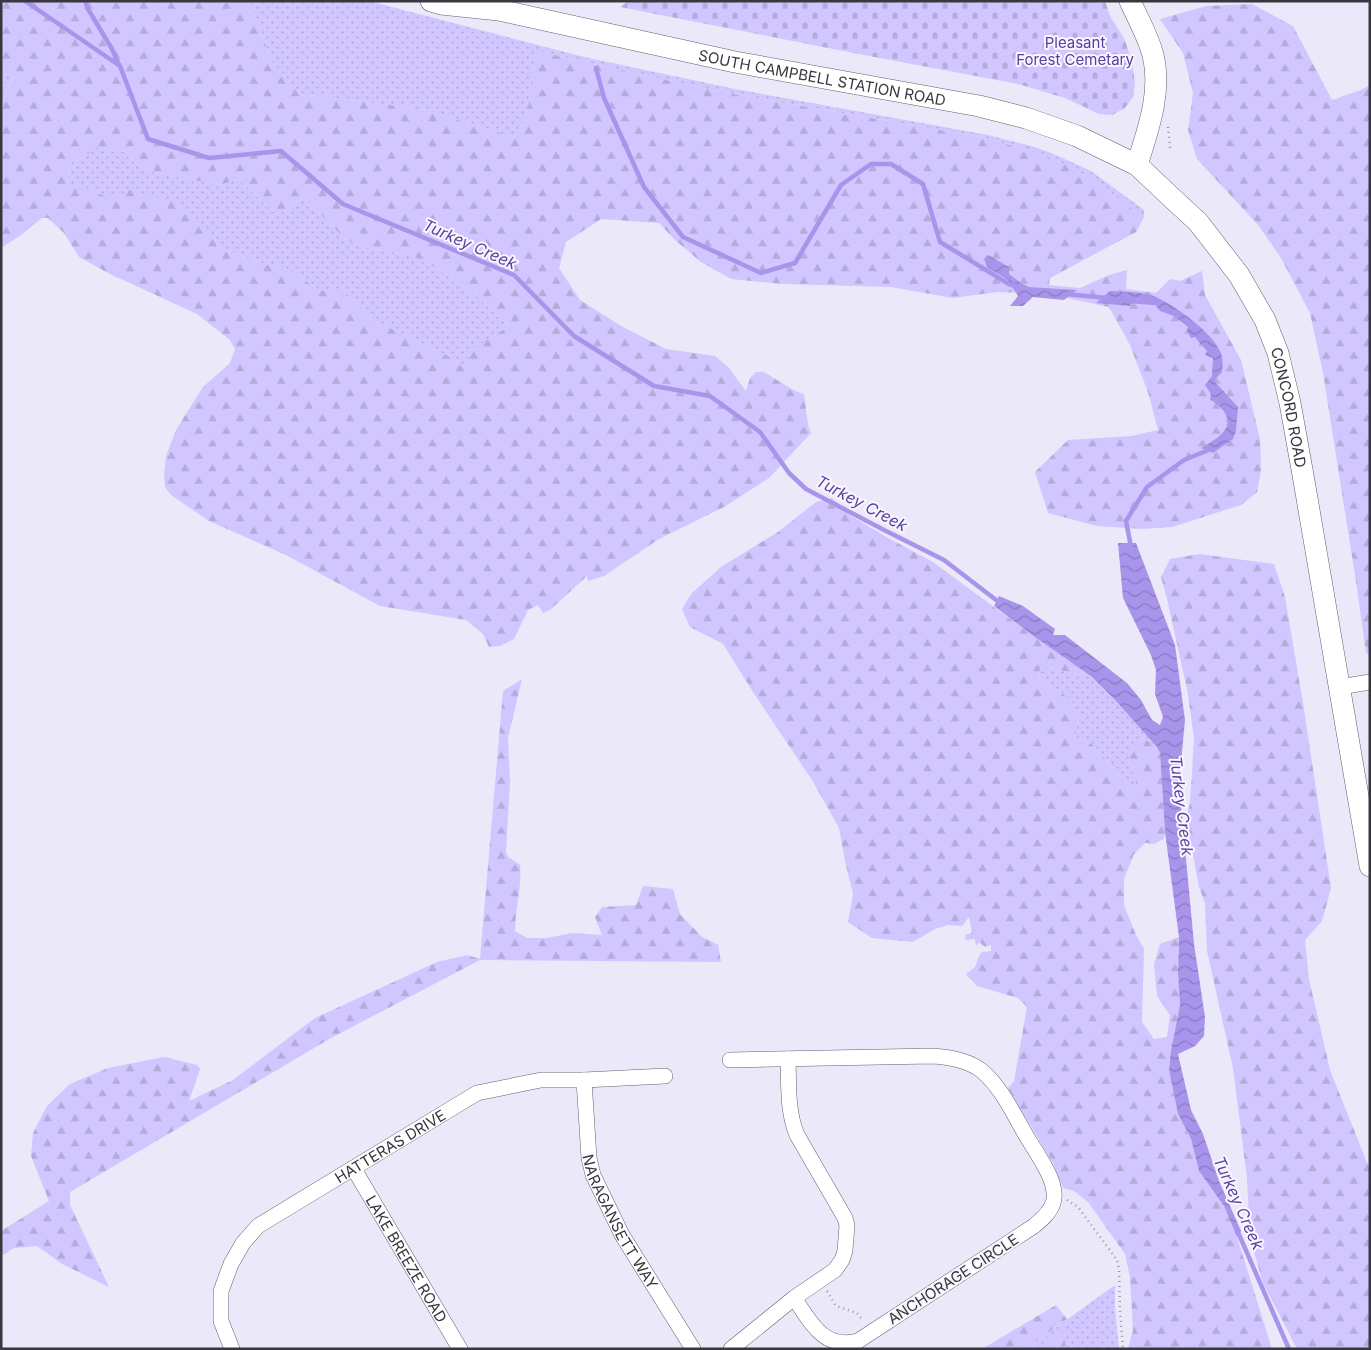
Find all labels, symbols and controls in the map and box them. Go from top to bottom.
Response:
park label: Pleasant Forest Cemetary [1016,33,1134,69]
street label: SOUTH CAMPBELL STATION ROAD [697,45,948,109]
water label: Turkey Creek [420,214,520,274]
street label: CONCORD ROAD [1267,344,1311,469]
water label: Turkey Creek [813,471,911,535]
water label: Turkey Creek [1166,755,1198,857]
street label: HATTERAS DRIVE [331,1105,449,1187]
street label: NARAGANSETT WAY [579,1152,663,1292]
water label: Turkey Creek [1209,1153,1269,1253]
street label: LAKE BREEZE ROAD [362,1192,452,1326]
street label: ANCHORAGE CIRCLE [884,1230,1022,1328]

